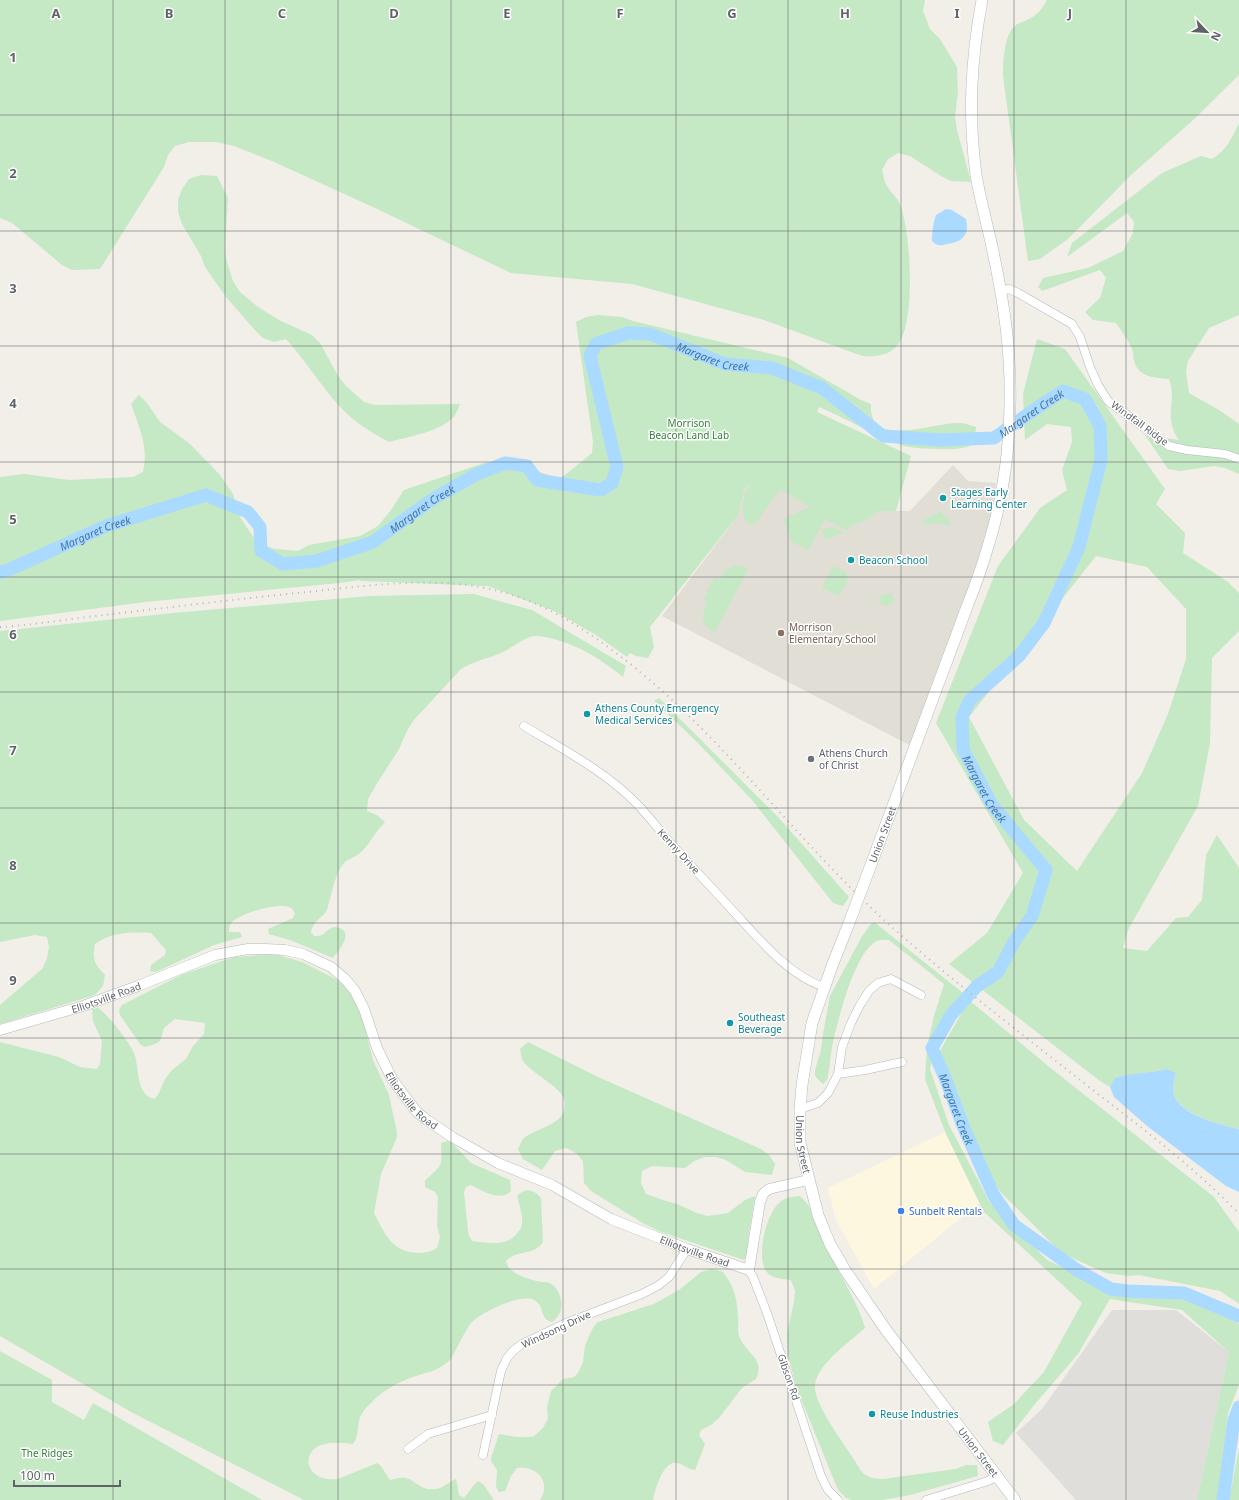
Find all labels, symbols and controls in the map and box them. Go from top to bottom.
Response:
text: A [52,4,61,22]
text: B [165,4,173,22]
text: C [278,4,286,22]
text: D [389,4,399,22]
text: E [503,4,511,22]
text: F [616,4,624,22]
text: G [727,4,737,22]
text: H [840,4,850,22]
text: I [954,4,960,22]
text: J [1067,4,1072,22]
north arrow [1187,12,1227,52]
text: N [1208,29,1225,44]
text: 1 [9,48,17,66]
text: 2 [9,164,17,182]
text: 3 [9,279,17,297]
water label: Margaret Creek [674,338,750,374]
water label: Margaret Creek [995,385,1067,440]
text: 4 [9,394,17,412]
street label: Windfall Ridge [1108,397,1172,449]
park label: Morrison Beacon Land Lab [649,416,729,442]
water label: Margaret Creek [386,481,457,536]
place label: Stages Early Learning Center [951,485,1027,511]
marker: Stages Early Learning Center [938,493,948,503]
text: 5 [9,510,17,528]
water label: Margaret Creek [57,511,133,554]
place label: Beacon School [859,553,928,567]
marker: Beacon School [846,555,856,565]
place label: Morrison Elementary School [789,620,876,646]
text: 6 [9,625,17,643]
marker: Morrison Elementary School [776,628,786,638]
place label: Athens County Emergency Medical Services [595,701,720,727]
marker: Athens County Emergency Medical Services [582,709,592,719]
text: 7 [9,741,17,759]
place label: Athens Church of Christ [819,746,888,772]
water label: Margaret Creek [960,752,1011,826]
marker: Athens Church of Christ [806,754,816,764]
street label: Union Street [865,804,899,864]
street label: Kenny Drive [655,825,703,877]
text: 8 [9,856,17,874]
text: 9 [9,971,17,989]
street label: Elliotsville Road [70,979,143,1016]
place label: Southeast Beverage [738,1010,786,1036]
marker: Southeast Beverage [725,1018,735,1028]
street label: Elliotsville Road [383,1070,441,1132]
water label: Margaret Creek [936,1071,978,1148]
street label: Union Street [793,1115,814,1175]
place label: Sunbelt Rentals [909,1204,982,1218]
marker: Sunbelt Rentals [896,1206,906,1216]
street label: Elliotsville Road [658,1232,731,1270]
street label: Windsong Drive [519,1307,593,1351]
street label: Gibson Rd [775,1352,803,1402]
place label: Reuse Industries [880,1407,959,1421]
marker: Reuse Industries [867,1409,877,1419]
street label: Union Street [955,1424,1002,1480]
park label: The Ridges [21,1446,73,1460]
scale bar [14,1462,120,1488]
text: 100 m [20,1467,55,1484]

